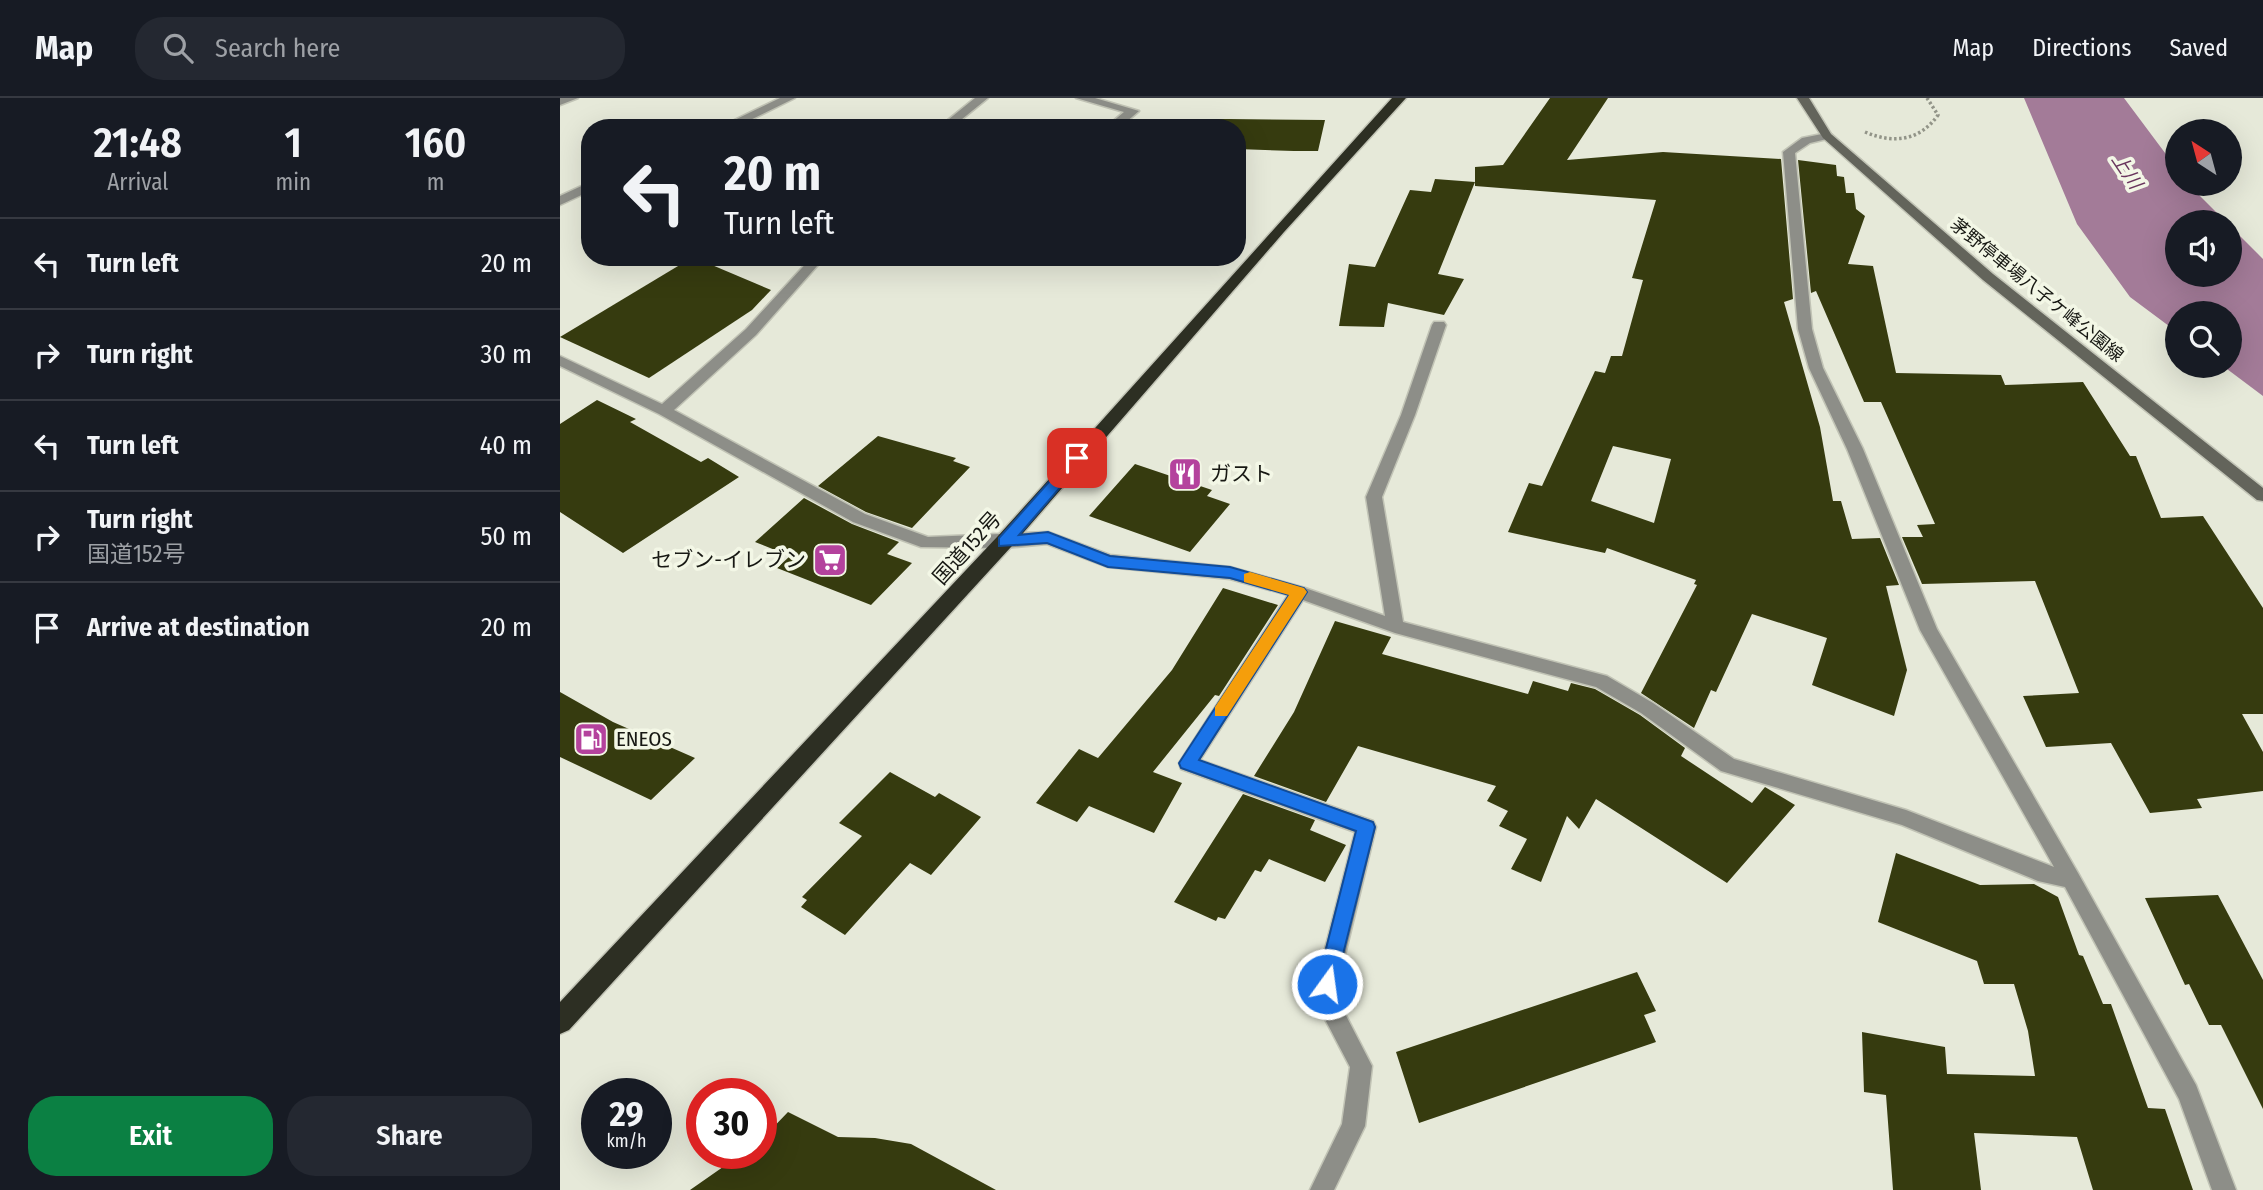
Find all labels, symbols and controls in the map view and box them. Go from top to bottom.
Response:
search box [135,17,625,80]
text: Map [35,28,93,68]
icon: search [159,29,197,67]
text: Search here [215,33,340,64]
text: Map [1953,34,1994,62]
text: Directions [2032,34,2131,62]
text: Saved [2169,34,2228,62]
text: 21:48 [94,118,182,168]
text: 1 [285,118,302,168]
text: 160 [405,118,466,168]
north arrow [2165,119,2242,196]
map controls [2165,119,2242,378]
text: 20 m [724,144,821,203]
icon: left [609,147,700,238]
water label: 上川 [2107,149,2148,195]
text: Arrival [107,168,168,196]
text: min [276,168,311,196]
text: m [427,168,444,196]
text: Turn left [724,204,834,242]
button: sound [2165,210,2242,287]
street label: 茅野停車場八子ケ峰公園線 [1946,213,2128,367]
icon: left [28,245,66,283]
text: Turn left [87,248,179,279]
text: 20 m [481,248,532,279]
button: search [2165,301,2242,378]
icon: right [28,336,66,374]
text: Turn right [87,339,193,370]
text: 30 m [481,339,532,370]
icon: left [28,427,66,465]
pin [1047,428,1107,488]
text: Turn left [87,430,179,461]
text: 40 m [480,430,532,461]
icon: arrive [1058,439,1096,477]
restaurant icon: ガスト [1166,455,1204,493]
place label: ガスト [1210,461,1273,487]
text: Turn right [87,504,193,535]
street label: 国道152号 [927,506,1007,590]
icon: right [28,518,66,556]
text: 50 m [480,521,532,552]
text: 国道152号 [87,540,185,568]
supermarket icon: セブン-イレブン [811,541,849,579]
place label: セブン-イレブン [651,547,806,573]
icon: arrive [28,609,66,647]
text: Arrive at destination [87,612,310,643]
text: 20 m [481,612,532,643]
fuel station icon: ENEOS [572,720,610,758]
place label: ENEOS [616,726,672,752]
position arrow [1290,947,1364,1021]
speed limit sign: 30 [686,1078,777,1169]
text: 29 [609,1093,644,1135]
button: Exit [28,1096,273,1176]
button: Share [287,1096,532,1176]
text: km/h [606,1130,647,1152]

